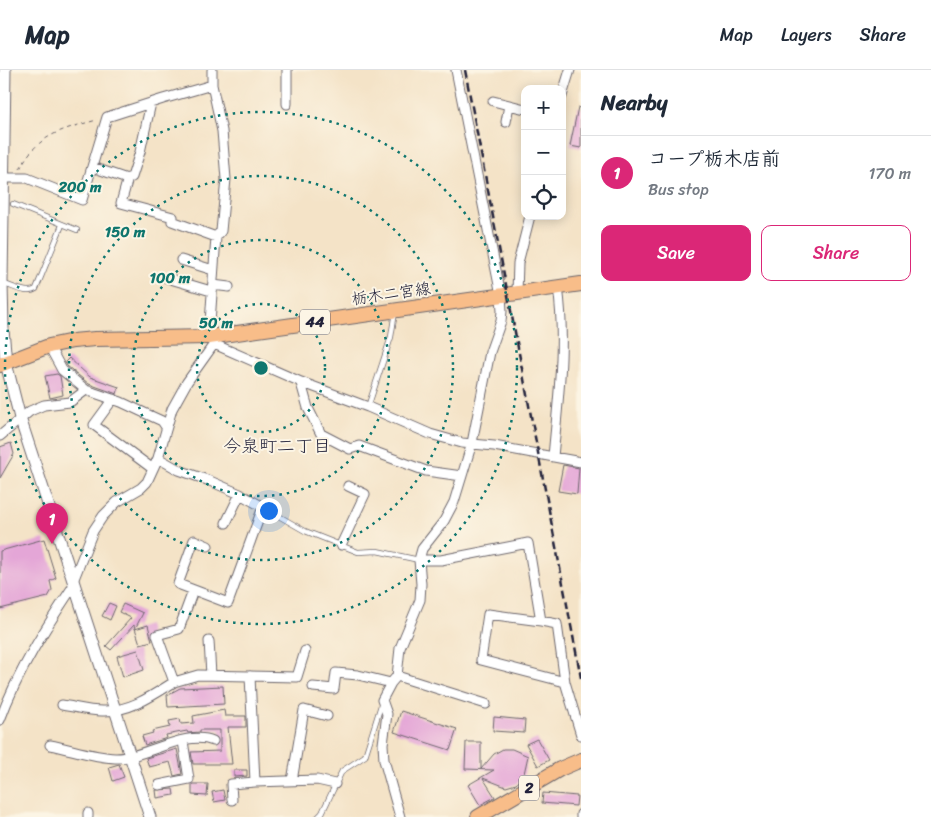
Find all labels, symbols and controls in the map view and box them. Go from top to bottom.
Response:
text: Map [25,14,69,56]
text: Map [720,19,753,51]
text: Layers [781,19,832,51]
text: Share [860,19,906,51]
text: Nearby [601,84,667,122]
map controls [521,85,566,220]
button: + [521,85,566,130]
button: − [521,130,566,175]
text: コープ栃木店前 [648,142,780,175]
text: 1 [614,159,620,188]
text: 170 m [868,159,911,188]
text: 200 m [57,174,102,200]
button: locate [521,175,566,220]
text: Bus stop [648,175,709,204]
text: 150 m [105,219,146,245]
button: Save [601,225,751,281]
button: Share [761,225,911,281]
text: 100 m [150,265,191,291]
street label: 栃木二宮線 [349,274,433,313]
text: 50 m [199,310,234,336]
road number: 44 [300,310,330,334]
centre of rings [252,359,270,377]
district label: 今泉町二丁目 [223,430,331,462]
your location [256,498,282,524]
pin: 1 [36,503,68,544]
road number: 2 [519,776,539,800]

